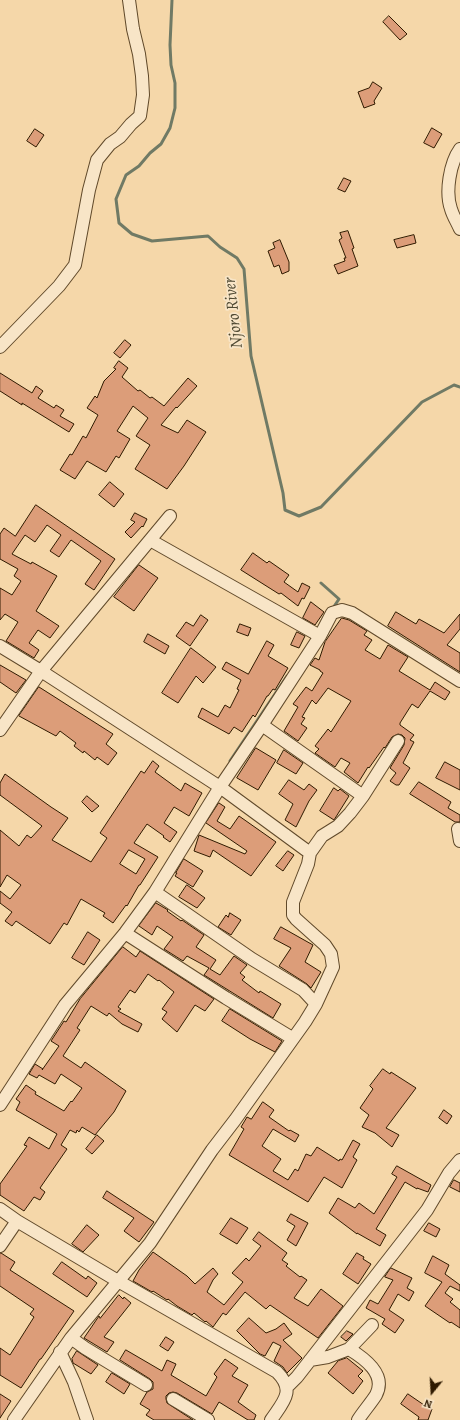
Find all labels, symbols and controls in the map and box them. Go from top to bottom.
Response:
water label: Njoro River [220,276,248,350]
north arrow [412,1372,452,1412]
text: N [422,1396,434,1412]

